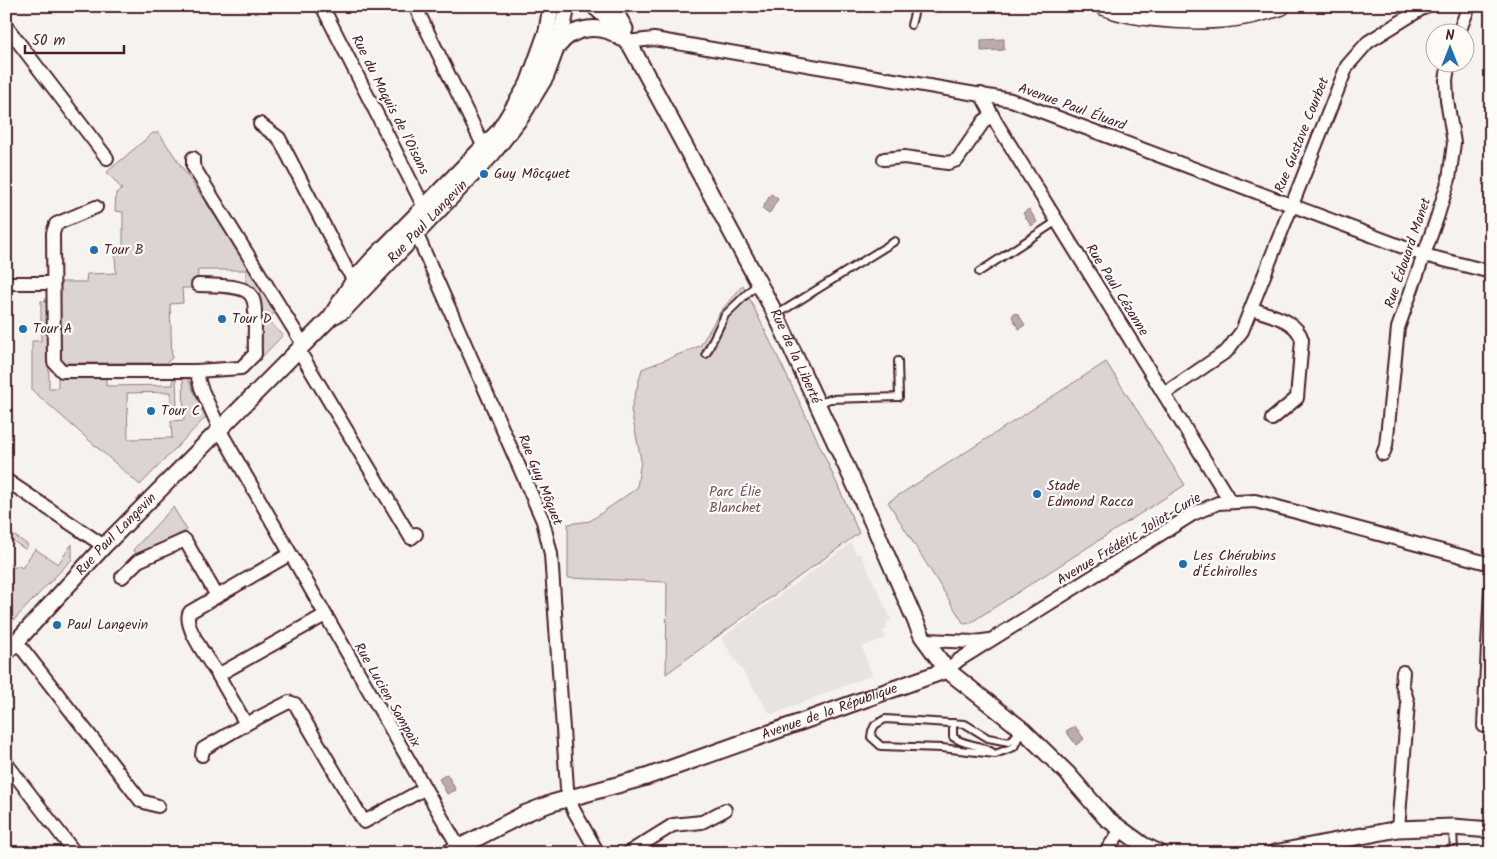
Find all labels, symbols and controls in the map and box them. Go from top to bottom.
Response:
scale bar [25,22,124,54]
north arrow [1424,22,1474,72]
text: N [1446,25,1455,47]
text: 50 m [32,29,66,53]
street label: Rue du Maquis de l'Oisans [345,31,435,179]
street label: Rue Gustave Courbet [1269,73,1335,196]
street label: Avenue Paul Éluard [1015,77,1130,137]
place label: Guy Môcquet [494,163,571,185]
marker: Guy Môcquet [478,168,490,180]
street label: Rue Paul Langevin [382,175,473,269]
street label: Rue Édouard Manet [1379,194,1437,311]
place label: Tour B [104,239,144,261]
street label: Rue Paul Cézanne [1080,240,1155,341]
marker: Tour B [88,244,100,256]
street label: Rue de la Liberté [764,305,827,408]
place label: Tour D [232,308,272,330]
marker: Tour D [216,313,228,325]
place label: Tour A [33,318,72,340]
marker: Tour A [17,323,29,335]
place label: Tour C [161,400,200,422]
marker: Tour C [145,405,157,417]
street label: Rue Guy Môquet [512,431,569,530]
place label: Stade Edmond Racca [1047,475,1134,513]
park label: Parc Élie Blanchet [709,481,762,519]
street label: Avenue Frédéric Joliot-Curie [1053,487,1206,591]
street label: Rue Paul Langevin [71,488,162,581]
marker: Stade Edmond Racca [1031,488,1043,500]
place label: Les Chérubins d'Échirolles [1193,545,1276,583]
marker: Les Chérubins d'Échirolles [1177,558,1189,570]
place label: Paul Langevin [67,614,148,636]
marker: Paul Langevin [51,619,63,631]
street label: Rue Lucien Sampaix [348,638,426,752]
street label: Avenue de la République [759,677,901,746]

